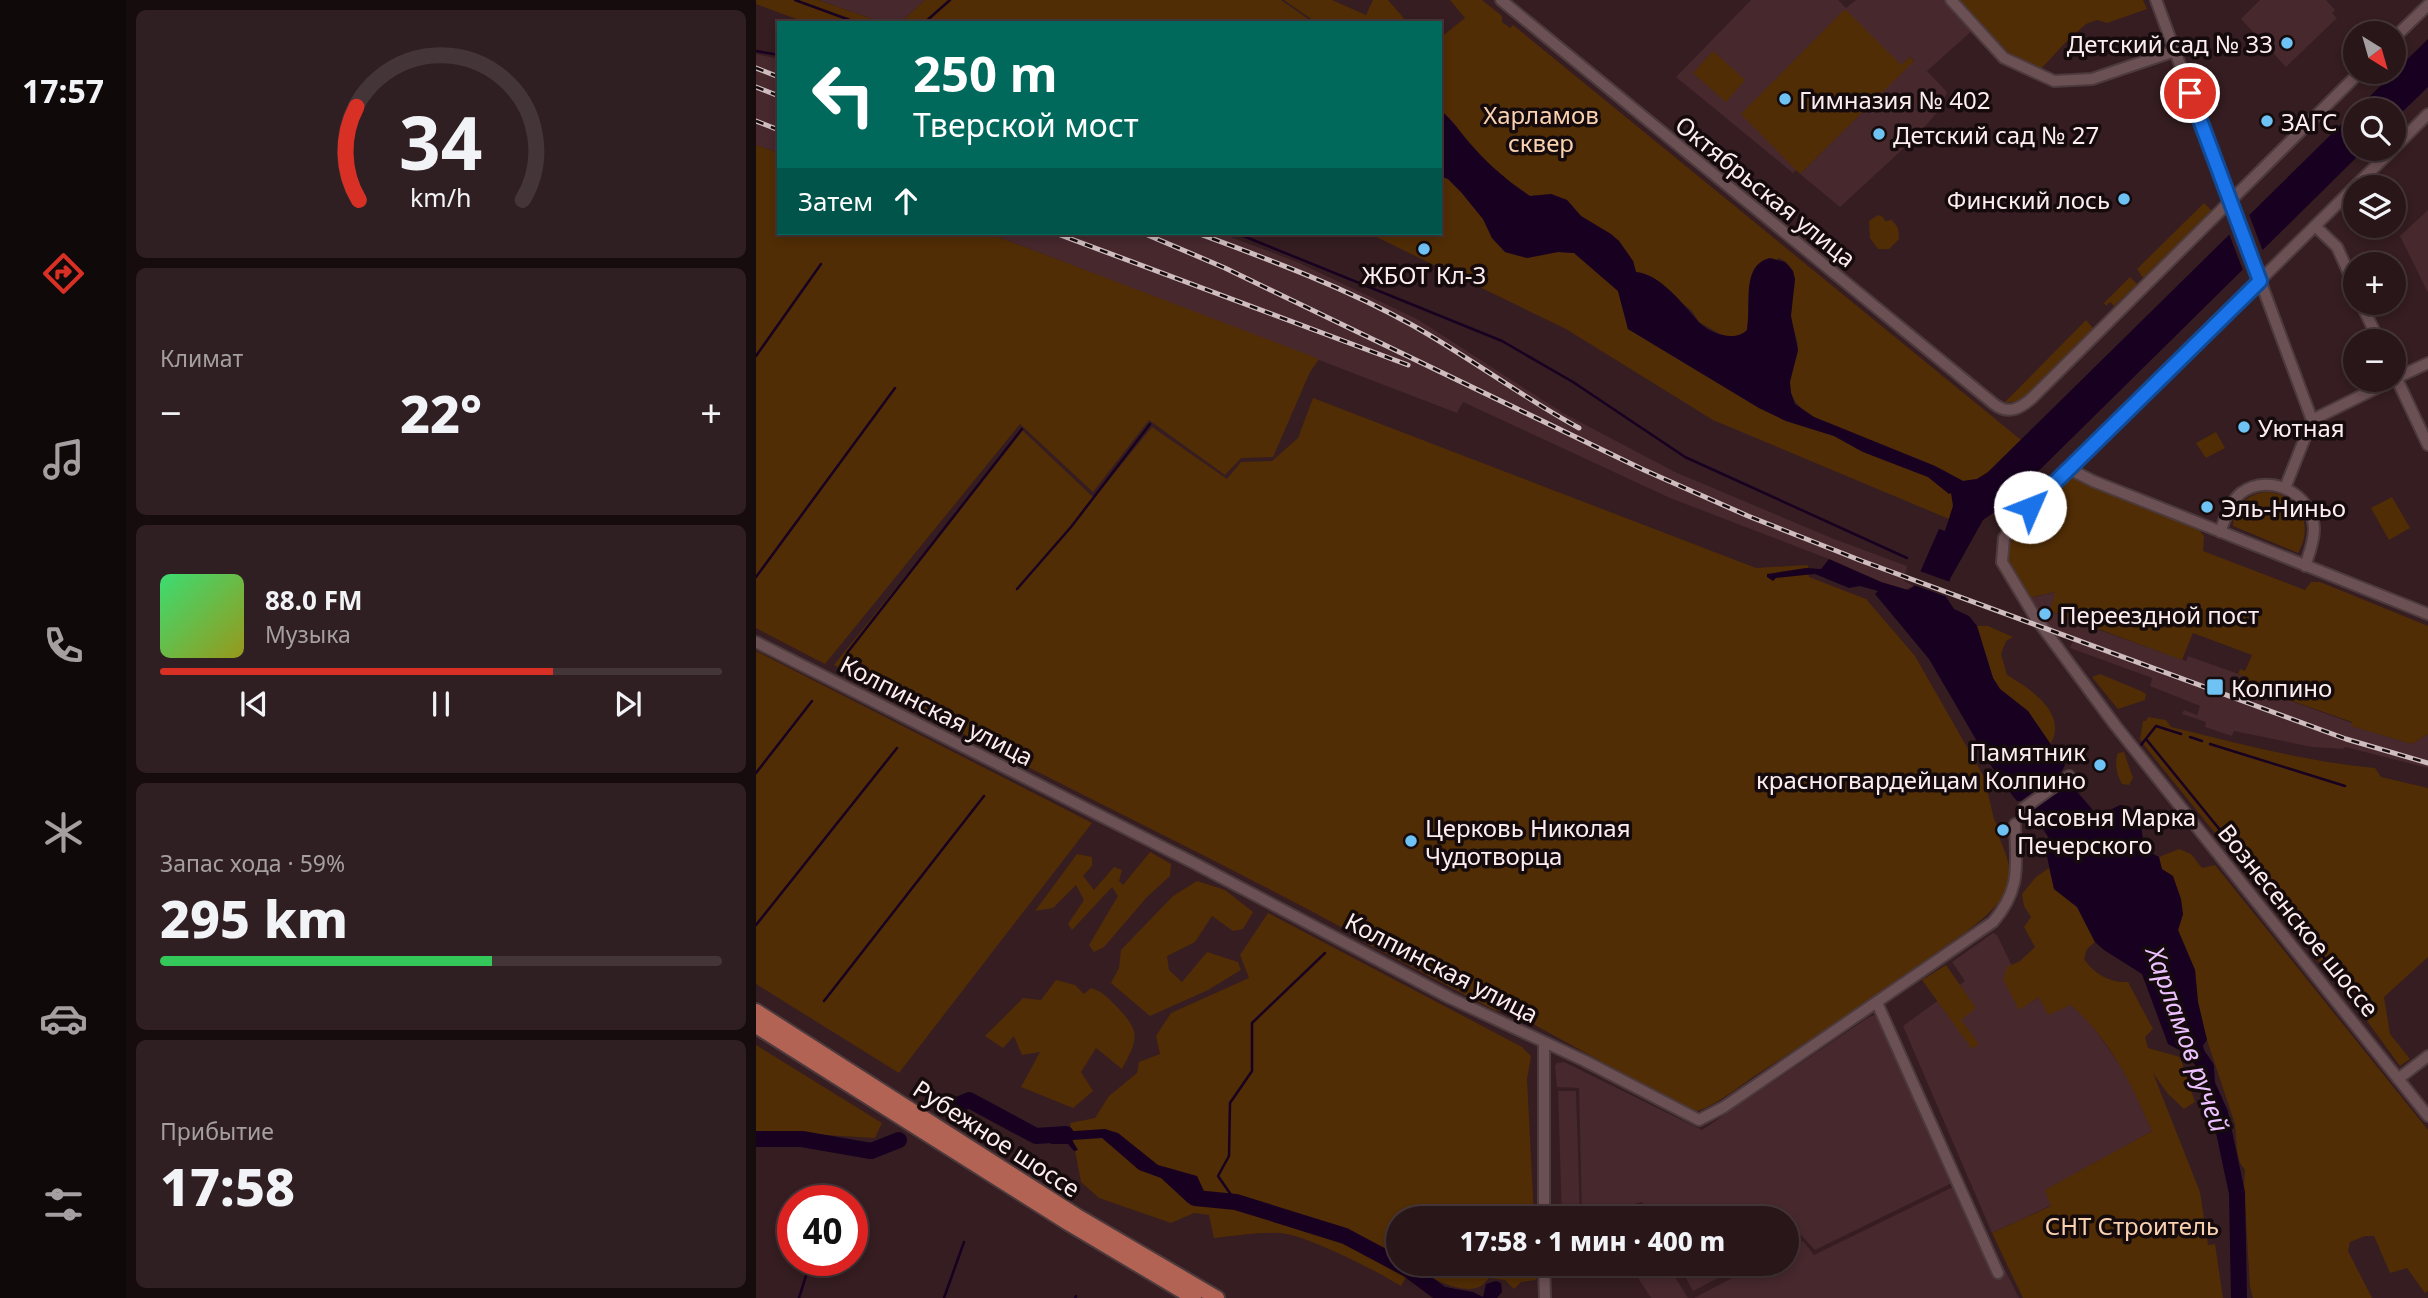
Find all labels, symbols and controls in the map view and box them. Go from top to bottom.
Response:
north arrow [2343,21,2406,84]
map controls [2343,21,2406,392]
place label: Детский сад № 33 [2067,27,2273,60]
marker: Детский сад № 33 [2279,35,2295,51]
text: 250 m [913,40,1058,106]
icon: left [798,49,889,140]
pin [2160,63,2220,123]
text: 17:57 [22,69,104,112]
icon: arrive [2171,74,2209,112]
place label: Гимназия № 402 [1799,83,1991,116]
marker: Гимназия № 402 [1777,91,1793,107]
text: 34 [399,92,483,191]
park label: Харламов сквер [1483,98,1599,159]
button: search [2343,98,2406,161]
text: Тверской мост [913,103,1139,146]
place label: ЗАГС [2281,105,2337,138]
street label: Октябрьская улица [1669,108,1863,274]
marker: ЗАГС [2259,113,2275,129]
place label: Детский сад № 27 [1893,118,2099,151]
marker: Детский сад № 27 [1871,126,1887,142]
button: layers [2343,175,2406,238]
text: km/h [410,180,472,214]
icon: ahead [887,182,925,220]
text: Затем [798,183,873,219]
place label: Финский лось [1947,183,2110,216]
marker: Финский лось [2116,191,2132,207]
marker: ЖБОТ Кл-3 [1416,241,1432,257]
icon: directions [39,249,88,298]
button: + [2343,252,2406,315]
place label: ЖБОТ Кл-3 [1362,258,1486,291]
button: − [2343,329,2406,392]
text: Климат [160,342,243,374]
text: 22° [400,377,482,448]
text: − [160,386,182,438]
text: + [700,386,722,438]
place label: Уютная [2258,411,2345,444]
marker: Уютная [2236,419,2252,435]
icon: music [39,435,88,484]
position arrow [1993,470,2067,544]
place label: Эль-Ниньо [2221,491,2346,524]
marker: Эль-Ниньо [2199,499,2215,515]
text: 88.0 FM [265,582,362,618]
place label: Переездной пост [2059,598,2259,631]
marker: Переездной пост [2037,606,2053,622]
text: Музыка [265,618,351,650]
icon: phone [39,621,88,670]
street label: Колпинская улица [835,647,1039,773]
place label: Колпино [2231,671,2332,704]
marker: Колпино [2205,677,2225,697]
icon: previous [235,685,273,723]
icon: pause [422,685,460,723]
icon: next [609,685,647,723]
place label: Памятник красногвардейцам Колпино [1756,735,2086,796]
marker: Памятник красногвардейцам Колпино [2092,757,2108,773]
place label: Часовня Марка Печерского [2017,800,2196,861]
icon: climate [39,808,88,857]
place label: Церковь Николая Чудотворца [1425,811,1631,872]
street label: Вознесенское шоссе [2211,817,2387,1023]
marker: Часовня Марка Печерского [1995,822,2011,838]
marker: Церковь Николая Чудотворца [1403,833,1419,849]
text: Запас хода · 59% [160,847,345,879]
text: 295 km [160,882,348,953]
street label: Колпинская улица [1340,904,1544,1030]
water label: Харламов ручей [2137,939,2238,1137]
icon: car [39,994,88,1043]
street label: Рубежное шоссе [907,1072,1087,1204]
text: Прибытие [160,1115,274,1147]
text: 17:58 [160,1150,295,1221]
icon: filters [39,1180,88,1229]
speed limit sign: 40 [777,1185,868,1276]
park label: СНТ Строитель [2045,1209,2219,1242]
text: 17:58 · 1 мин · 400 m [1460,1223,1725,1259]

